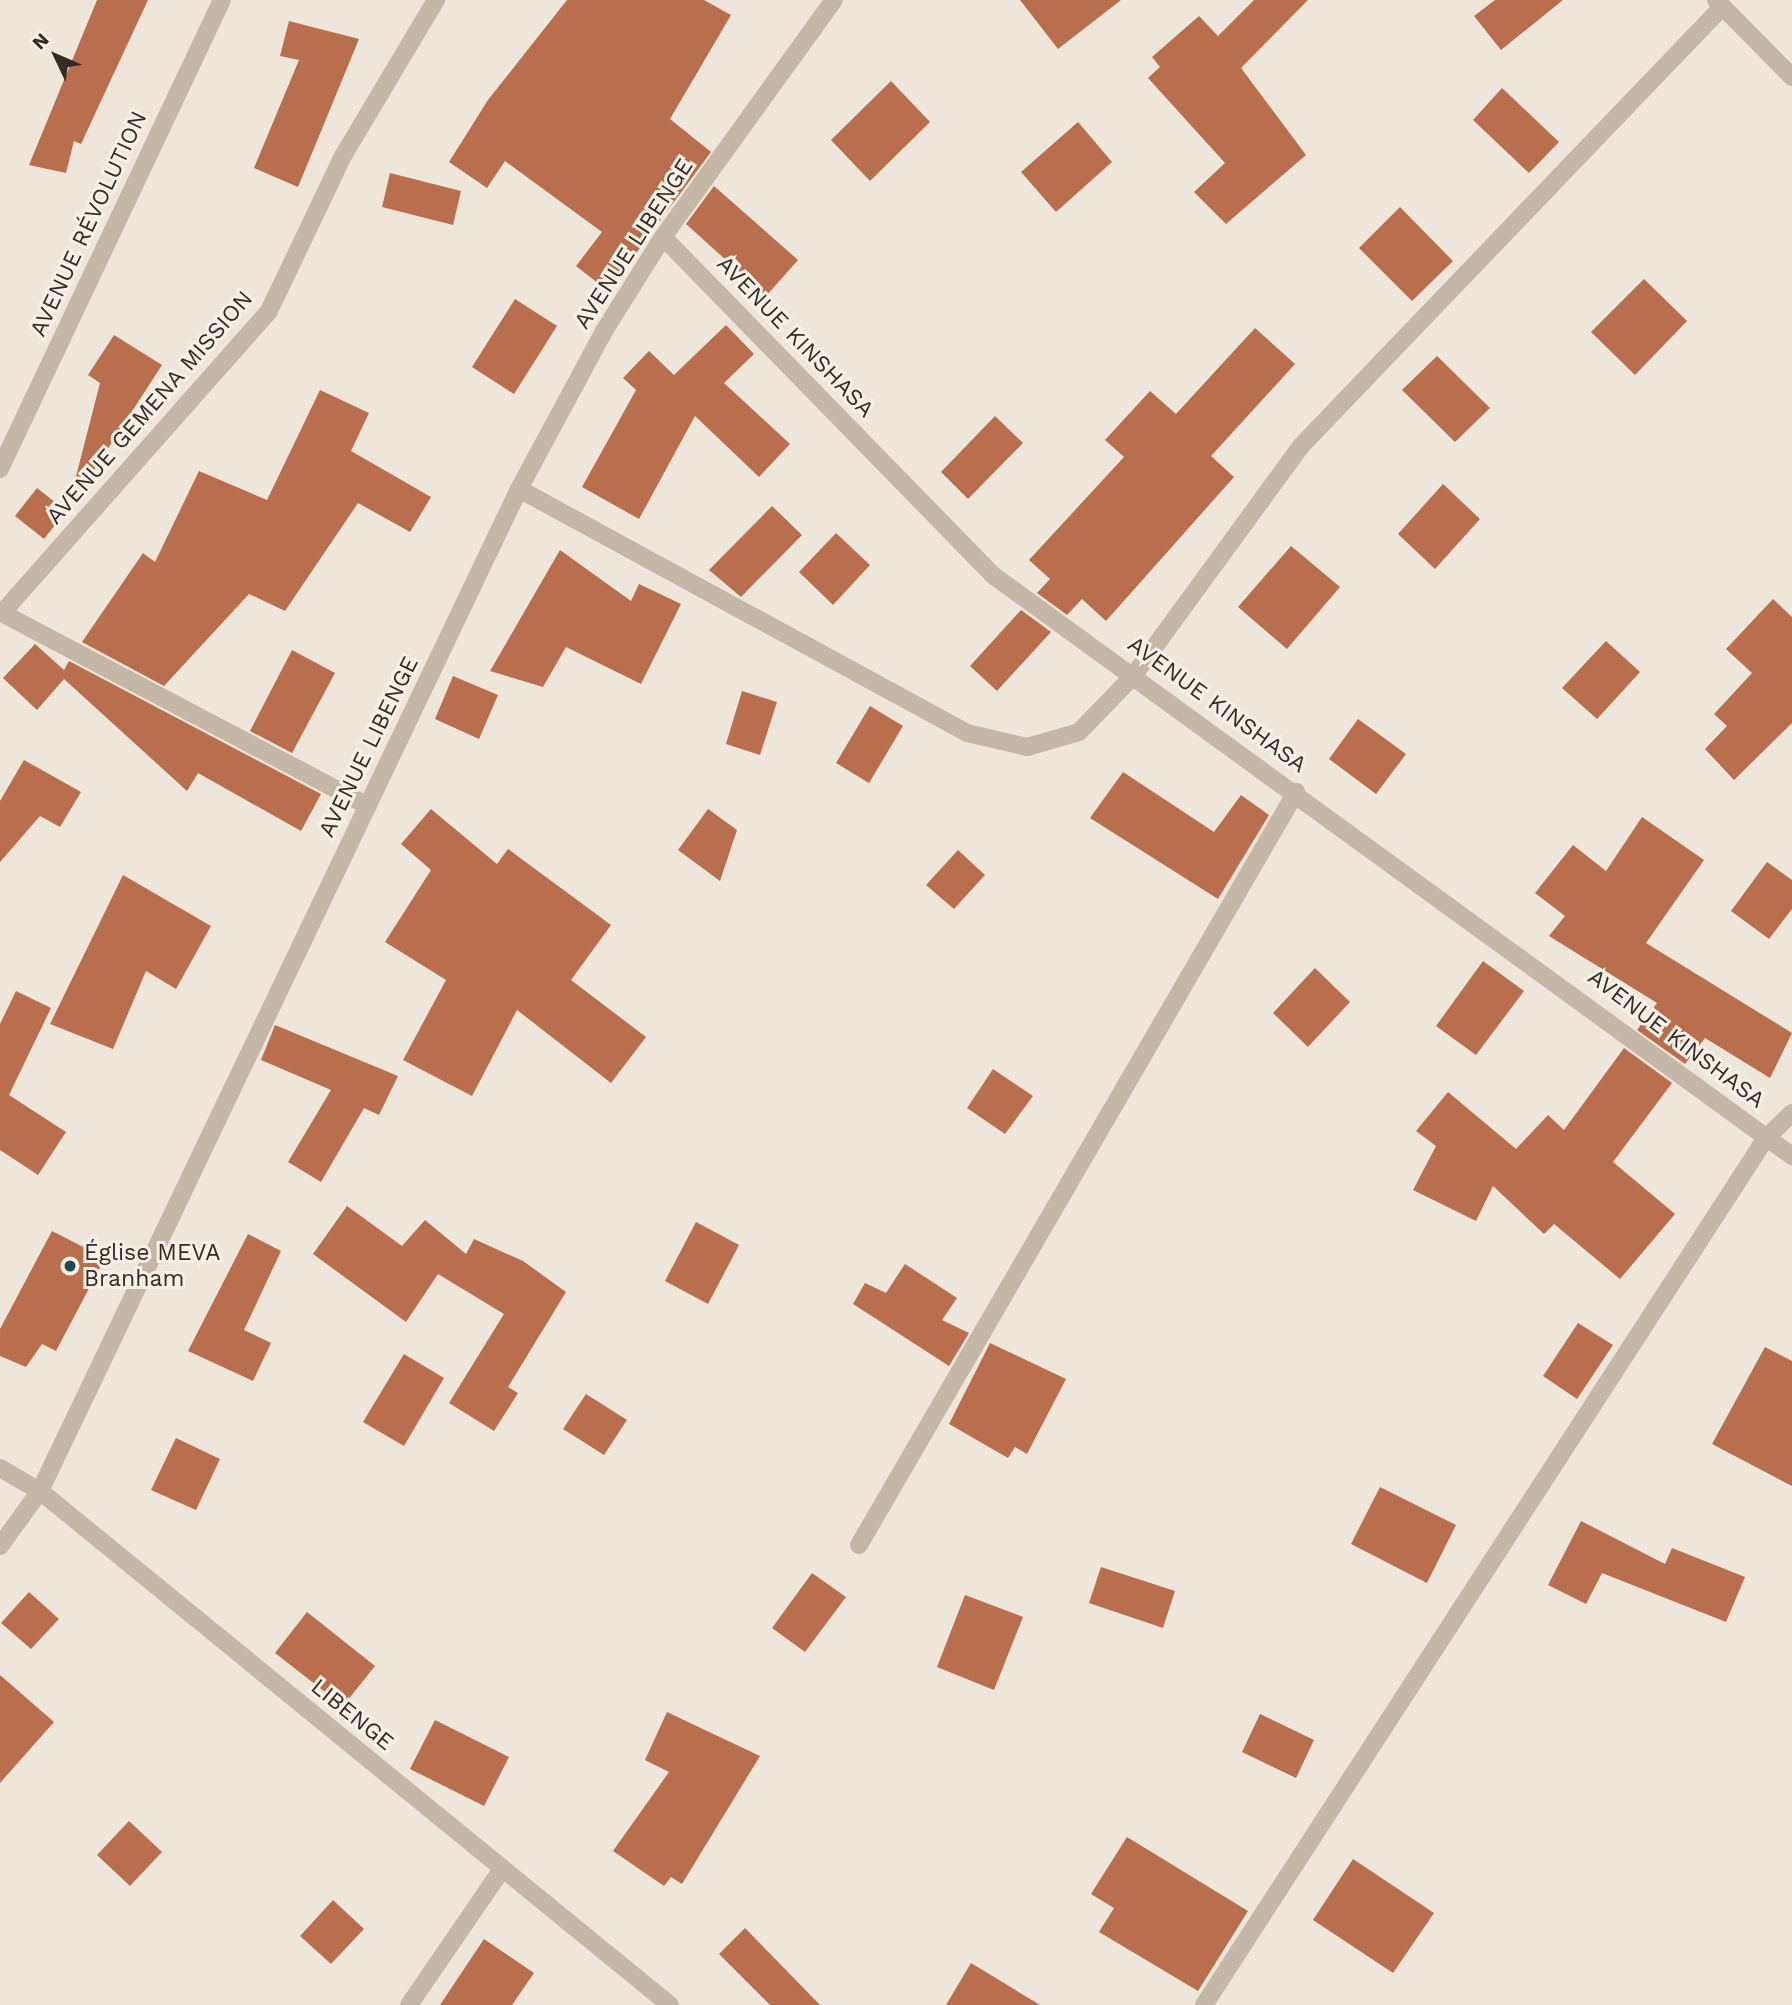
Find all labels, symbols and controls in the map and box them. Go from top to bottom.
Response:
north arrow [21,21,91,91]
text: N [27,28,54,54]
street label: AVENUE RÉVOLUTION [25,107,153,341]
street label: AVENUE LIBENGE [569,154,699,334]
street label: AVENUE KINSHASA [711,250,879,424]
street label: AVENUE GEMENA MISSION [41,285,259,531]
street label: AVENUE KINSHASA [1122,631,1312,779]
street label: AVENUE LIBENGE [313,652,425,842]
street label: AVENUE KINSHASA [1582,964,1770,1114]
place label: Église MEVA Branham [84,1239,220,1293]
marker: Église MEVA Branham [62,1258,78,1274]
street label: LIBENGE [305,1673,399,1757]

